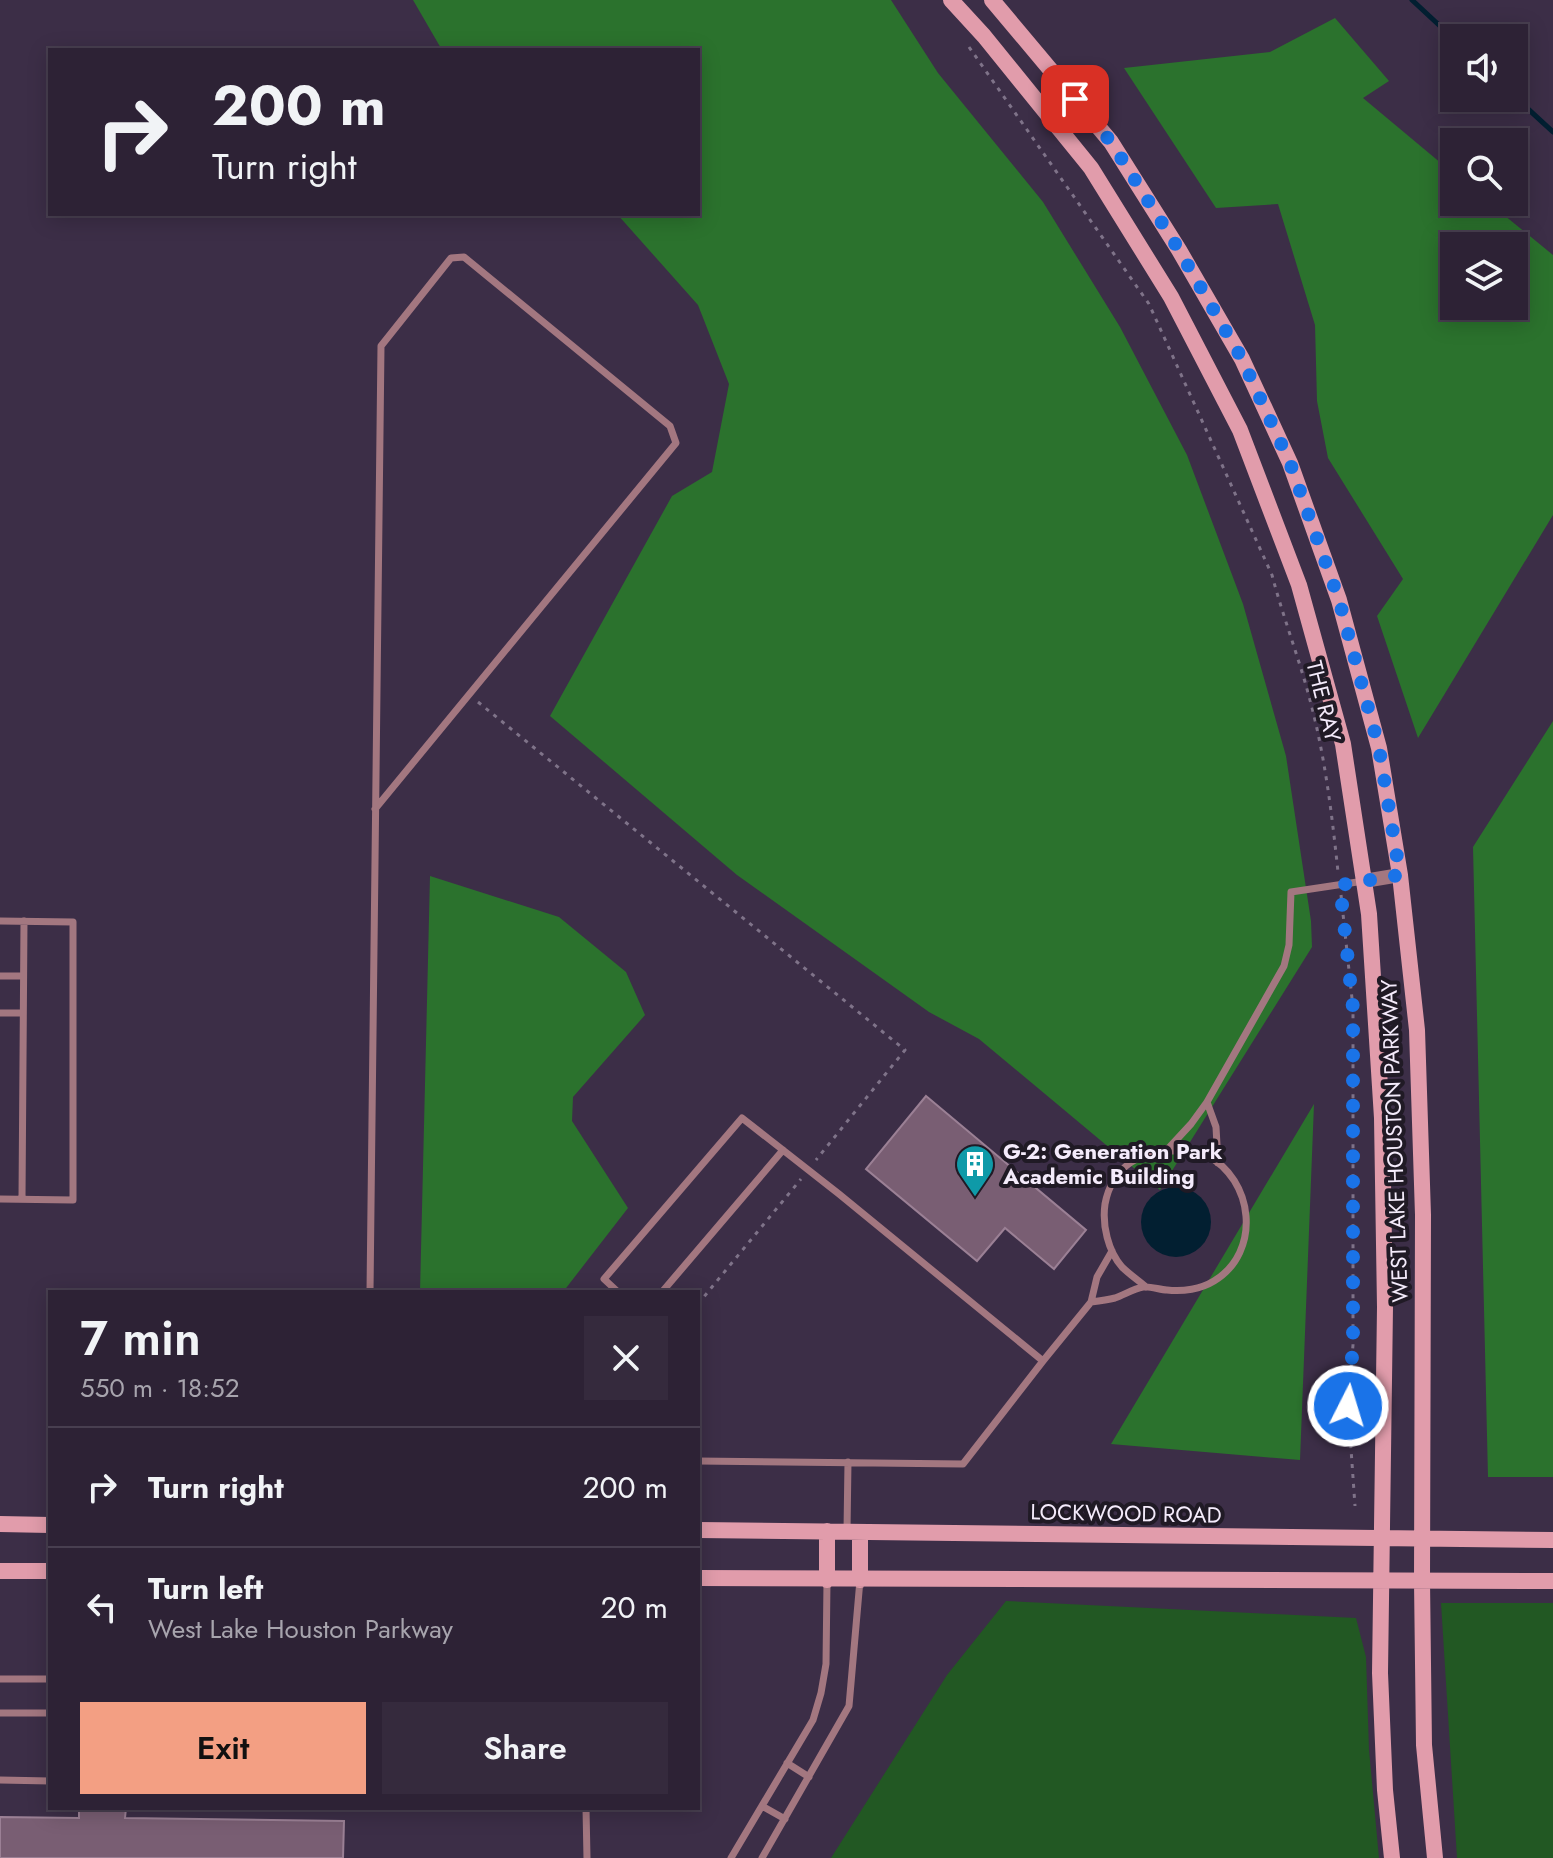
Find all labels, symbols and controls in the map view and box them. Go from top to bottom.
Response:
map controls [1440,24,1528,320]
button: sound [1440,24,1528,112]
text: 200 m [212,65,386,146]
pin [1041,65,1109,133]
icon: arrive [1053,77,1097,121]
icon: right [80,80,184,184]
button: search [1440,128,1528,216]
text: Turn right [212,140,357,192]
button: layers [1440,232,1528,320]
street label: THE RAY [1299,657,1350,745]
street label: WEST LAKE HOUSTON PARKWAY [1372,978,1416,1303]
place label: G-2: Generation Park Academic Building [1002,1135,1223,1192]
building icon: G-2: Generation Park Academic Building [954,1143,996,1198]
text: 7 min [80,1304,201,1373]
button: close [584,1316,668,1400]
position arrow [1306,1364,1390,1448]
text: 550 m · 18:52 [80,1369,240,1407]
icon: right [80,1465,124,1509]
text: Turn right [148,1466,284,1509]
text: 200 m [583,1466,668,1509]
street label: LOCKWOOD ROAD [1030,1495,1222,1531]
text: Turn left [148,1567,263,1610]
icon: left [80,1585,124,1629]
text: 20 m [601,1586,668,1629]
text: West Lake Houston Parkway [148,1610,453,1648]
button: Exit [80,1702,366,1794]
button: Share [382,1702,668,1794]

